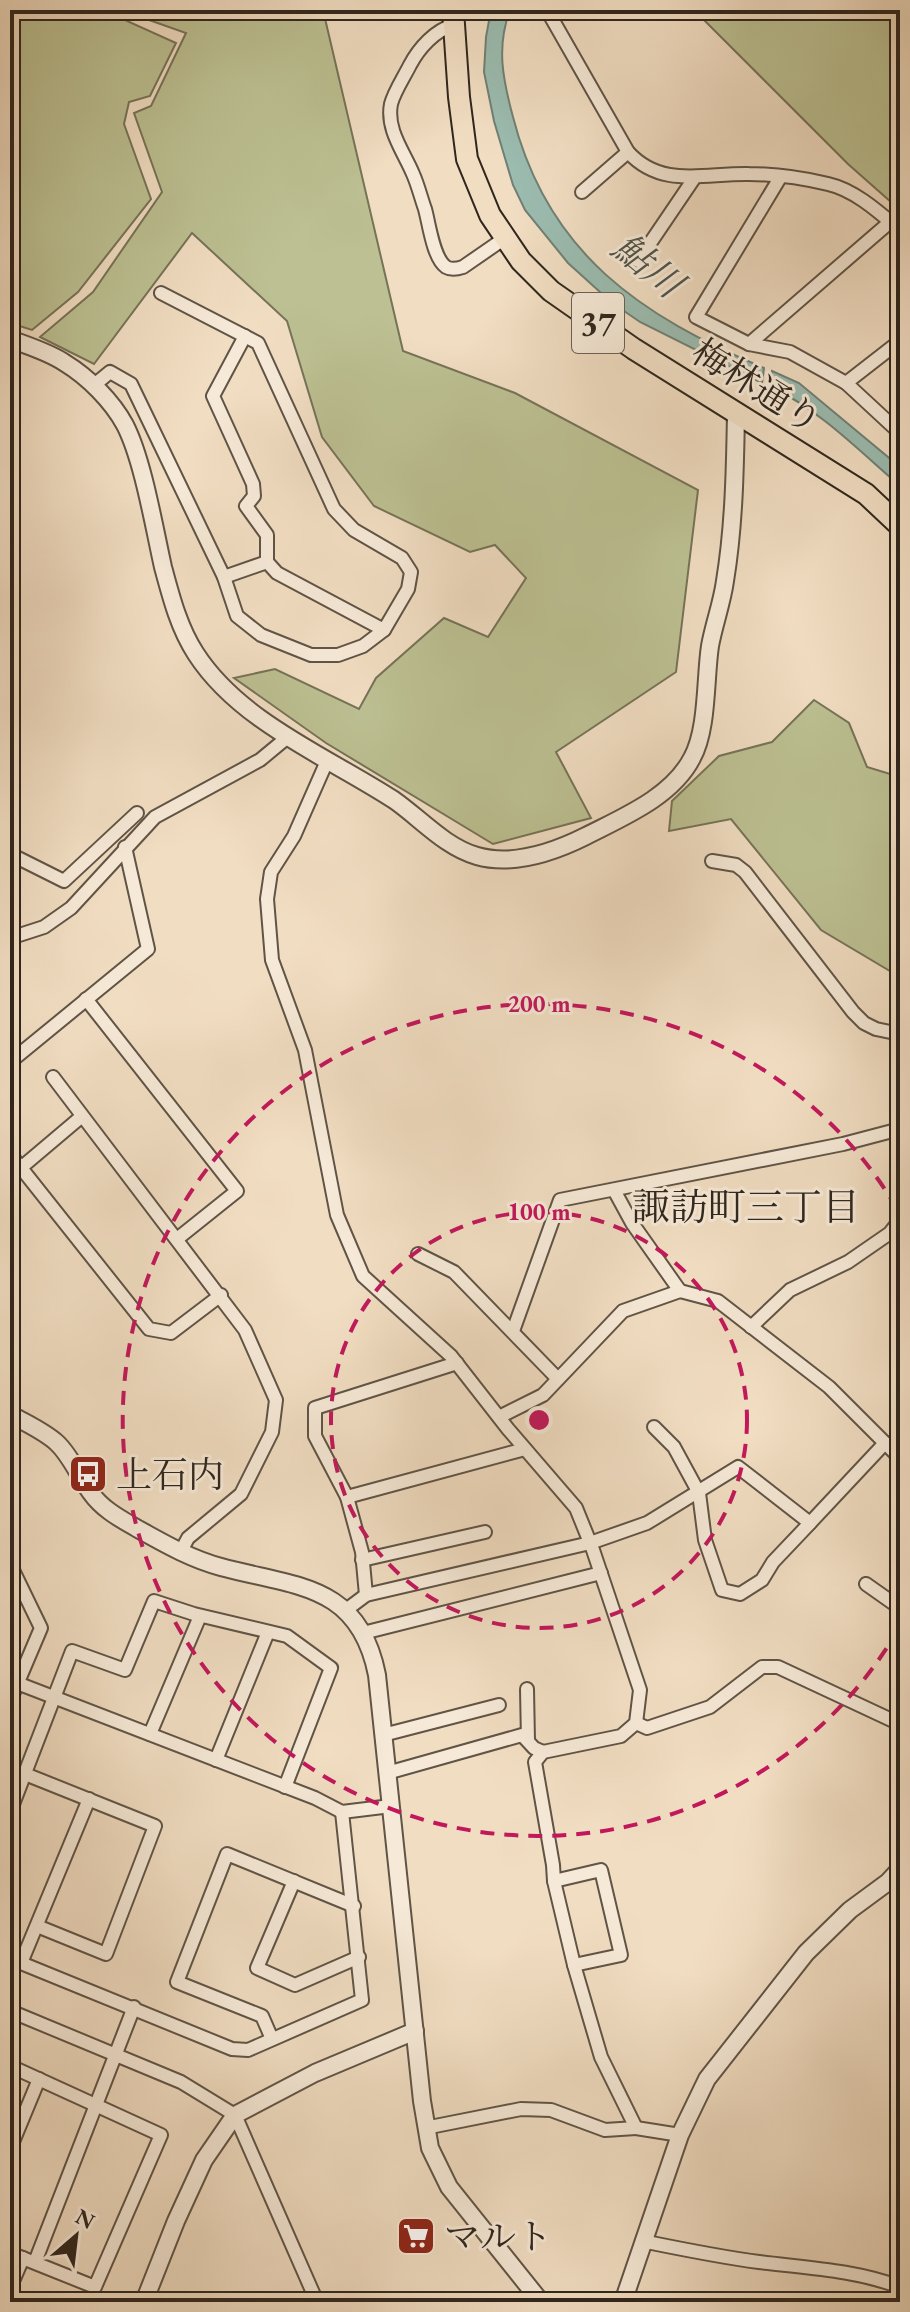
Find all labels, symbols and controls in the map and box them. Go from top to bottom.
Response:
water label: 鮎川 [603,222,696,310]
road number: 37 [572,293,624,353]
street label: 梅林通り [683,328,831,444]
text: 200 m [507,988,571,1019]
district label: 諏訪町三丁目 [632,1182,860,1231]
text: 100 m [507,1196,571,1227]
centre of rings [525,1406,553,1434]
place label: 上石内 [116,1451,224,1498]
bus stop icon: 上石内 [67,1453,109,1495]
north arrow [36,2196,116,2276]
text: N [70,2202,100,2236]
place label: マルト [444,2213,552,2260]
supermarket icon: マルト [395,2215,437,2257]

